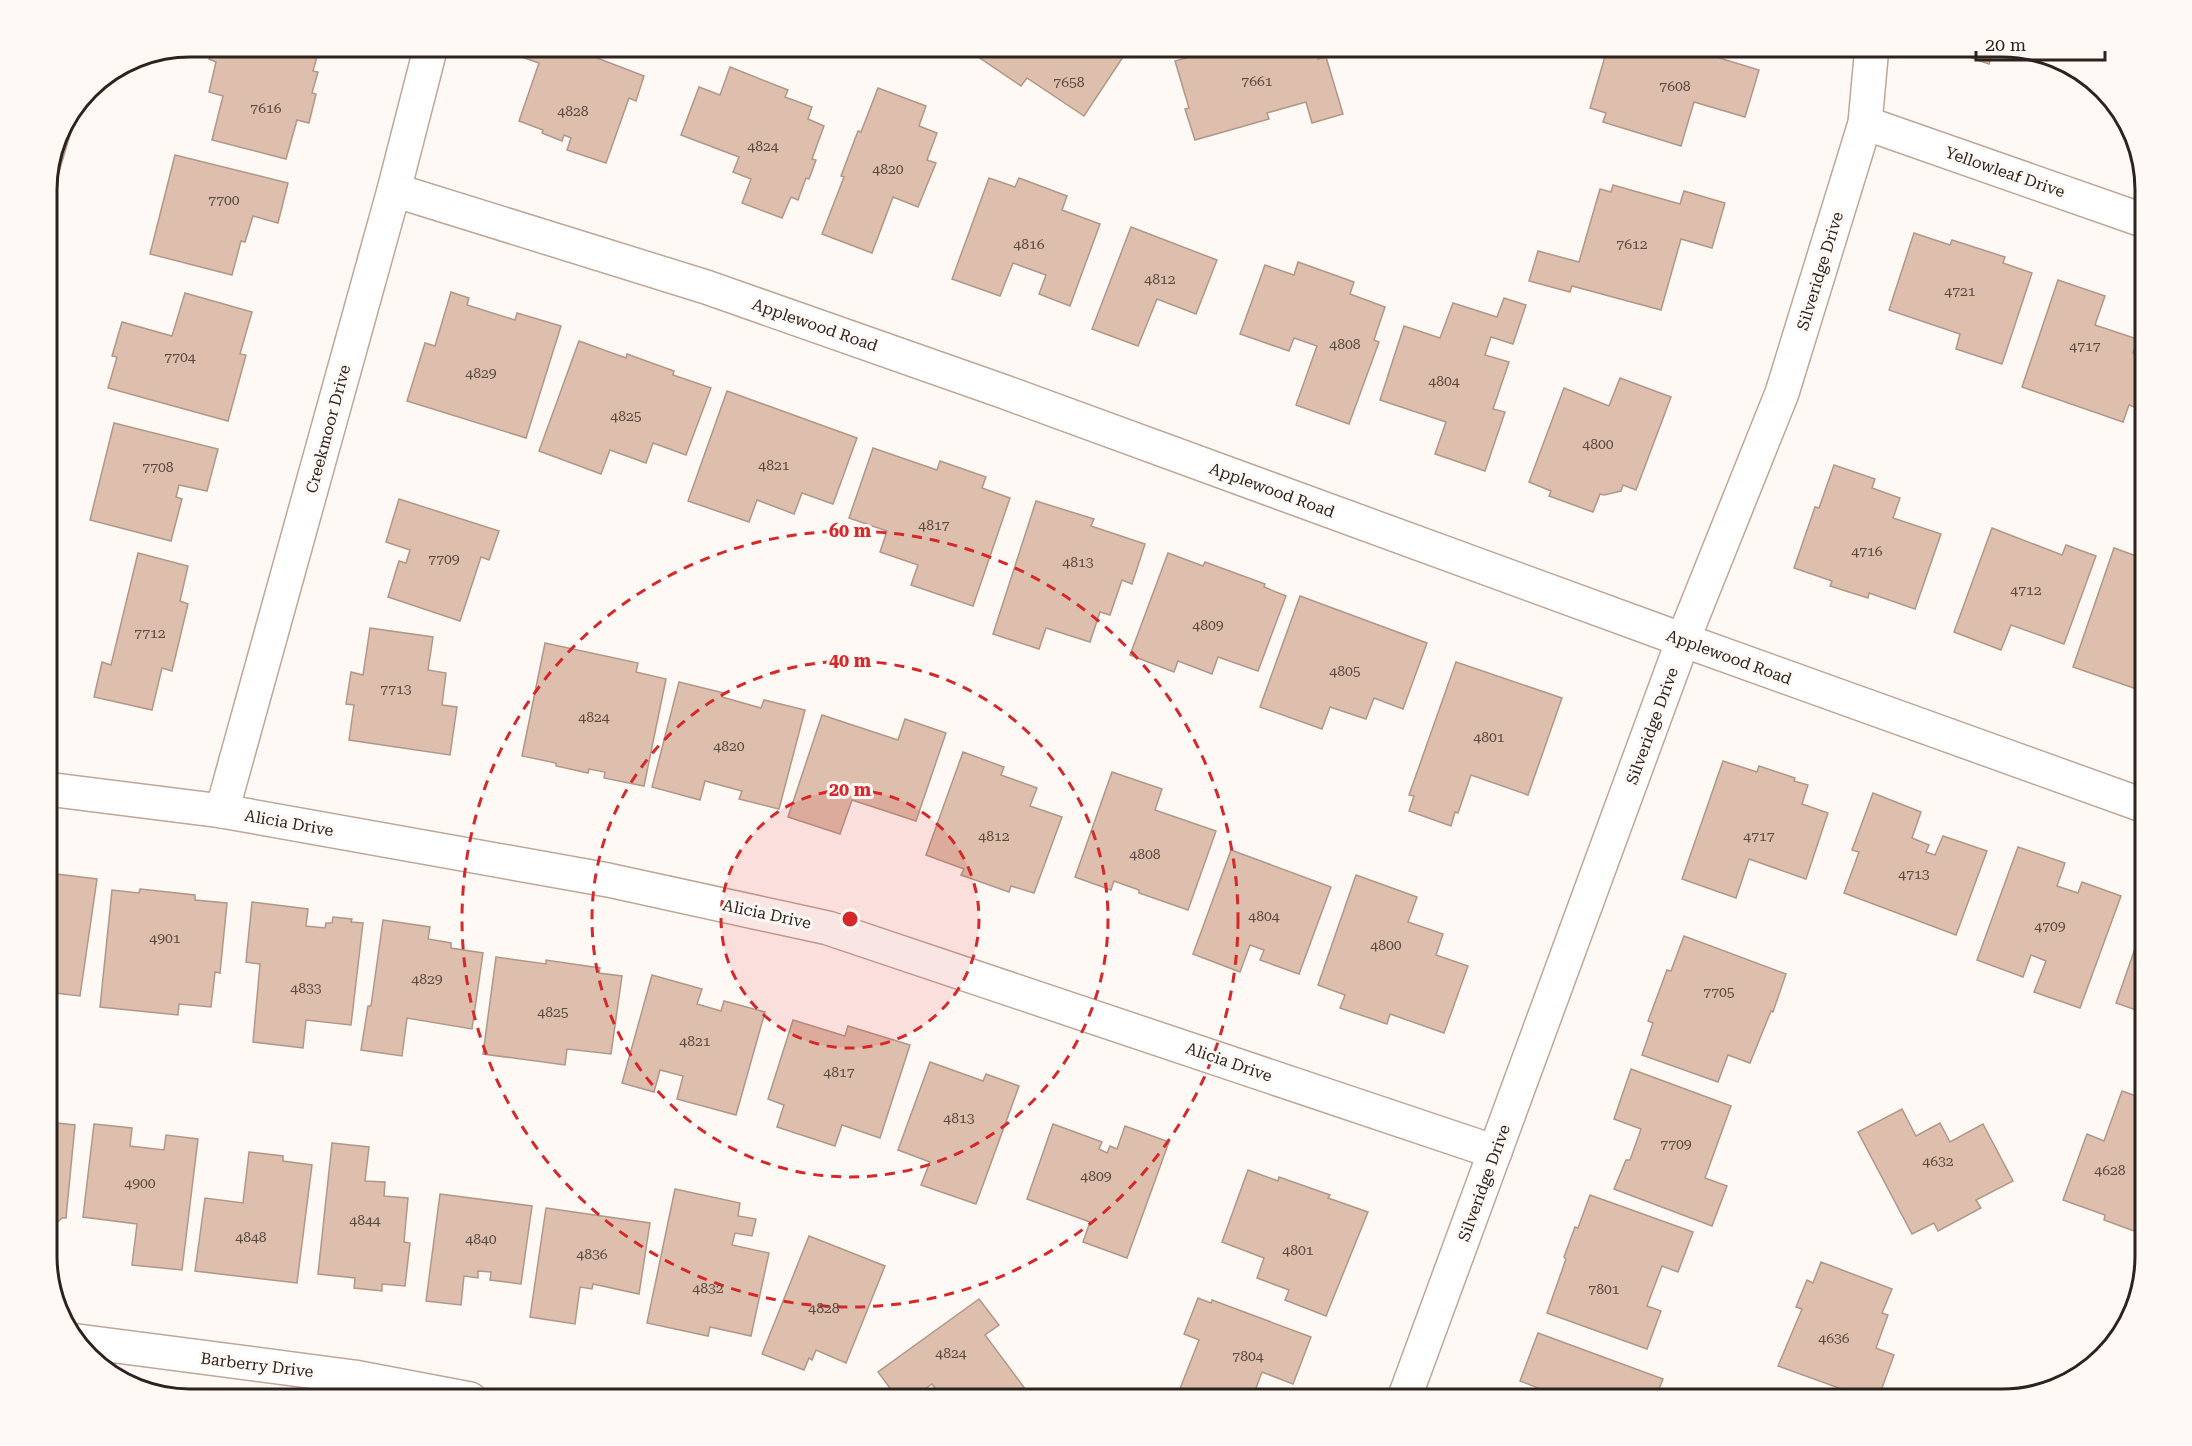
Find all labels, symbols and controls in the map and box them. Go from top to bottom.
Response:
scale bar [1976,24,2105,62]
text: 20 m [1985,34,2026,55]
house number: 7661 [1241,73,1273,89]
house number: 7658 [1053,74,1085,90]
house number: 7608 [1659,78,1691,94]
house number: 7616 [250,100,282,116]
house number: 4828 [557,103,589,119]
house number: 4824 [747,138,779,154]
street label: Yellowleaf Drive [1943,143,2068,201]
house number: 4820 [872,161,904,177]
house number: 7700 [208,192,240,208]
street label: Silveridge Drive [1793,209,1847,333]
house number: 4816 [1013,236,1045,252]
house number: 7612 [1616,236,1648,252]
house number: 4812 [1144,271,1176,287]
house number: 4721 [1944,283,1976,299]
street label: Applewood Road [750,295,880,355]
house number: 4808 [1329,336,1361,352]
house number: 4717 [2069,338,2101,354]
house number: 7704 [164,349,196,365]
street label: Creekmoor Drive [302,362,354,495]
house number: 4829 [465,365,497,381]
house number: 4804 [1428,373,1460,389]
house number: 4825 [610,408,642,424]
house number: 4800 [1582,436,1614,452]
house number: 4821 [758,457,790,473]
house number: 7708 [142,459,174,475]
street label: Applewood Road [1207,459,1337,521]
house number: 4817 [918,517,950,533]
text: 60 m [829,520,872,541]
house number: 4716 [1851,543,1883,559]
house number: 7709 [428,551,460,567]
house number: 4813 [1062,554,1094,570]
house number: 4712 [2010,582,2042,598]
house number: 4809 [1192,617,1224,633]
house number: 7712 [134,625,166,641]
street label: Applewood Road [1664,626,1794,688]
text: 40 m [829,650,872,671]
house number: 4805 [1329,663,1361,679]
street label: Silveridge Drive [1622,665,1682,787]
house number: 7713 [380,681,412,697]
house number: 4824 [578,709,610,725]
house number: 4801 [1473,729,1505,745]
house number: 4820 [713,738,745,754]
text: 20 m [829,779,872,800]
street label: Alicia Drive [243,806,335,840]
house number: 4812 [978,828,1010,844]
house number: 4717 [1743,828,1775,844]
house number: 4808 [1129,846,1161,862]
house number: 4713 [1898,866,1930,882]
street label: Alicia Drive [721,895,813,933]
house number: 4804 [1248,908,1280,924]
centre of rings [840,909,860,929]
house number: 4709 [2034,918,2066,934]
house number: 4901 [149,930,181,946]
house number: 4800 [1370,937,1402,953]
house number: 4829 [411,971,443,987]
house number: 4833 [290,980,322,996]
house number: 7705 [1703,984,1735,1000]
house number: 4825 [537,1004,569,1020]
house number: 4821 [679,1033,711,1049]
street label: Alicia Drive [1183,1038,1275,1086]
house number: 4817 [823,1064,855,1080]
house number: 4813 [943,1110,975,1126]
street label: Silveridge Drive [1454,1122,1514,1244]
house number: 7709 [1660,1136,1692,1152]
house number: 4632 [1922,1153,1954,1169]
house number: 4628 [2094,1162,2126,1178]
house number: 4809 [1080,1168,1112,1184]
house number: 4900 [124,1175,156,1191]
house number: 4844 [349,1212,381,1228]
house number: 4848 [235,1229,267,1245]
house number: 4840 [465,1231,497,1247]
house number: 4801 [1282,1242,1314,1258]
house number: 4836 [576,1246,608,1262]
house number: 4832 [692,1280,724,1296]
house number: 7801 [1588,1281,1620,1297]
house number: 4828 [808,1300,840,1316]
house number: 4636 [1818,1330,1850,1346]
house number: 4824 [935,1345,967,1361]
house number: 7804 [1232,1348,1264,1364]
street label: Barberry Drive [199,1349,315,1381]

